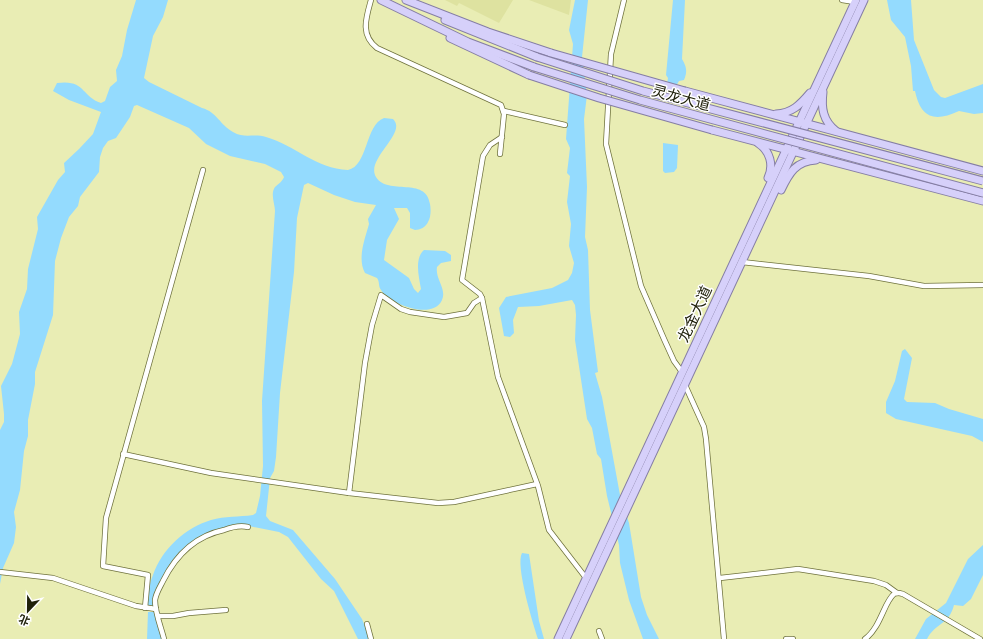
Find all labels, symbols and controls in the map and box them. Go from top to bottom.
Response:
street label: 灵龙大道 [649,80,713,117]
street label: 龙金大道 [672,282,719,346]
north arrow [8,591,48,631]
text: 北 [16,610,33,630]

